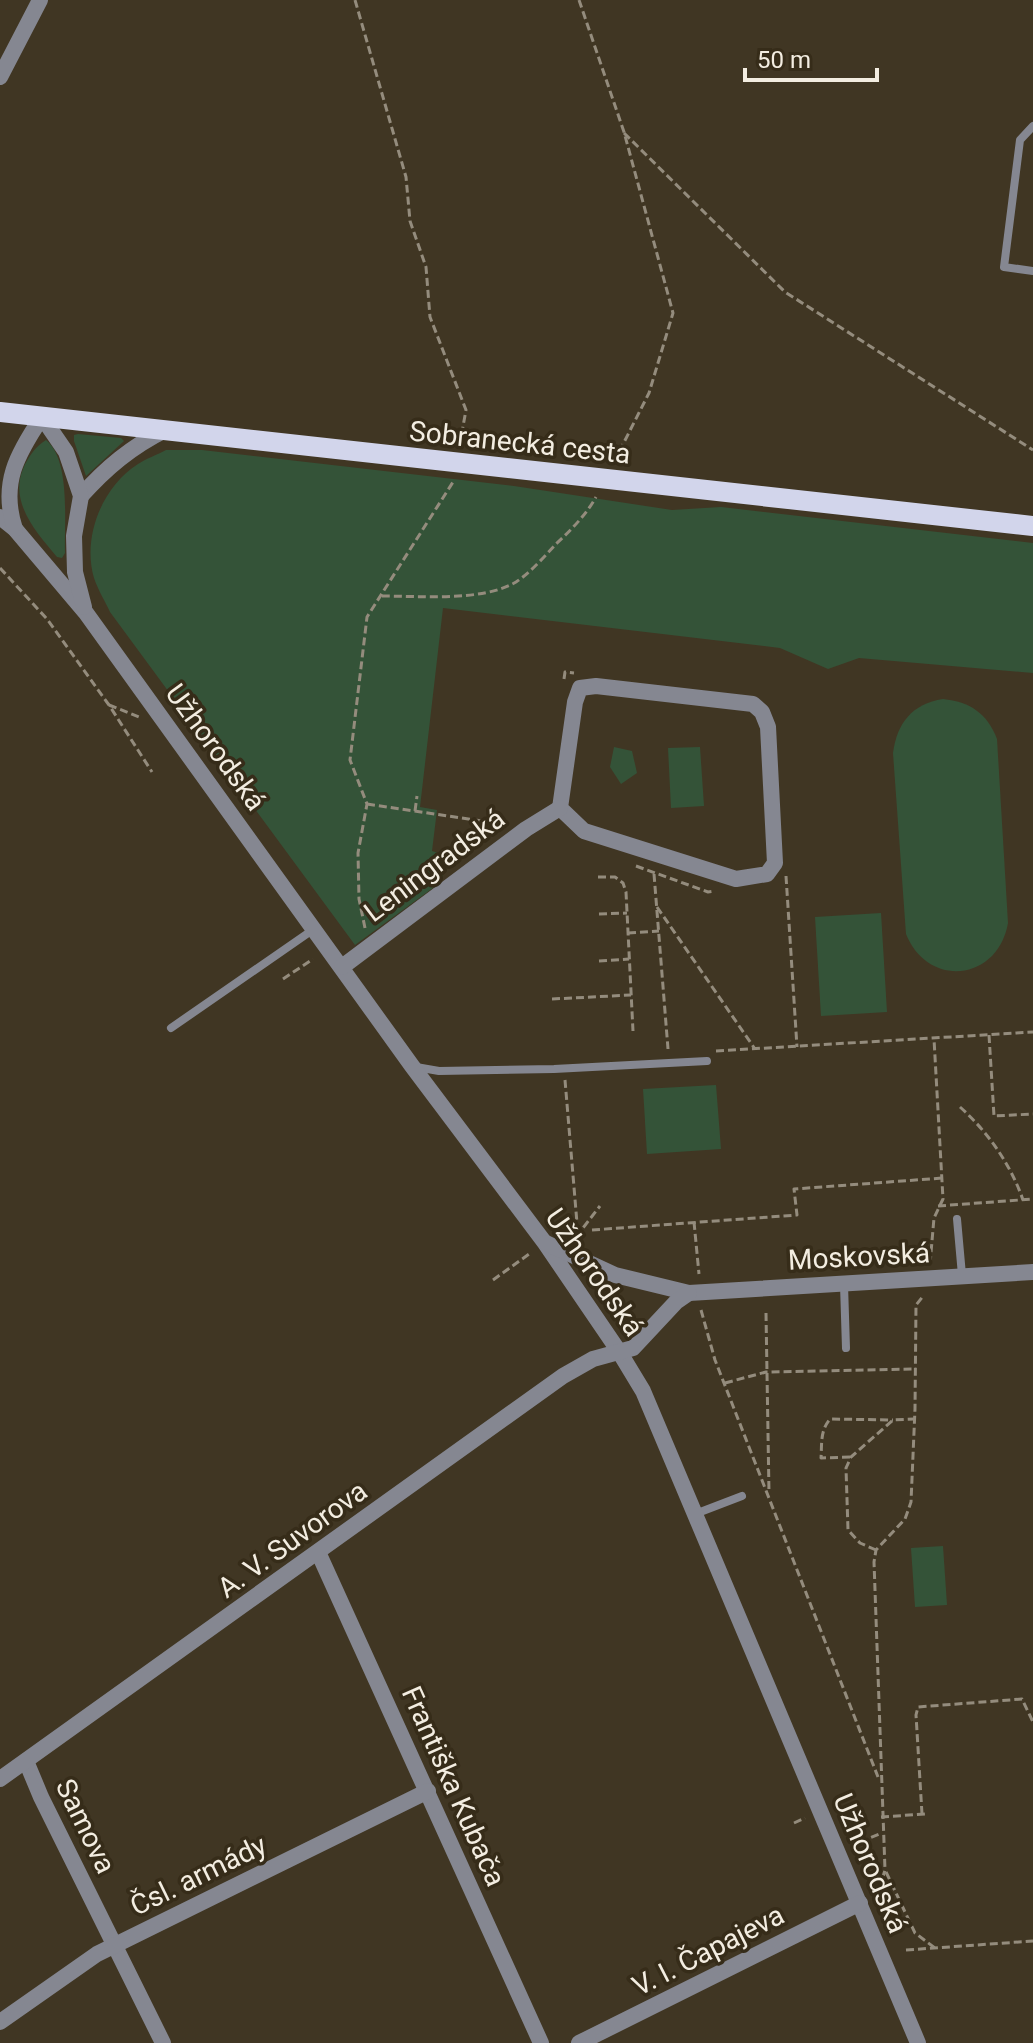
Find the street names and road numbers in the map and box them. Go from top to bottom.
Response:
street label: Sobranecká cesta [408,414,632,471]
street label: Užhorodská [159,678,273,817]
street label: Leningradská [358,802,511,929]
street label: Užhorodská [539,1202,651,1342]
street label: Moskovská [787,1236,931,1277]
street label: A. V. Suvorova [211,1474,373,1605]
street label: Františka Kubača [395,1681,512,1891]
street label: Samova [49,1774,122,1879]
street label: Užhorodská [826,1788,915,1938]
street label: Čsl. armády [125,1828,272,1923]
street label: V. I. Čapajeva [627,1898,789,2003]

